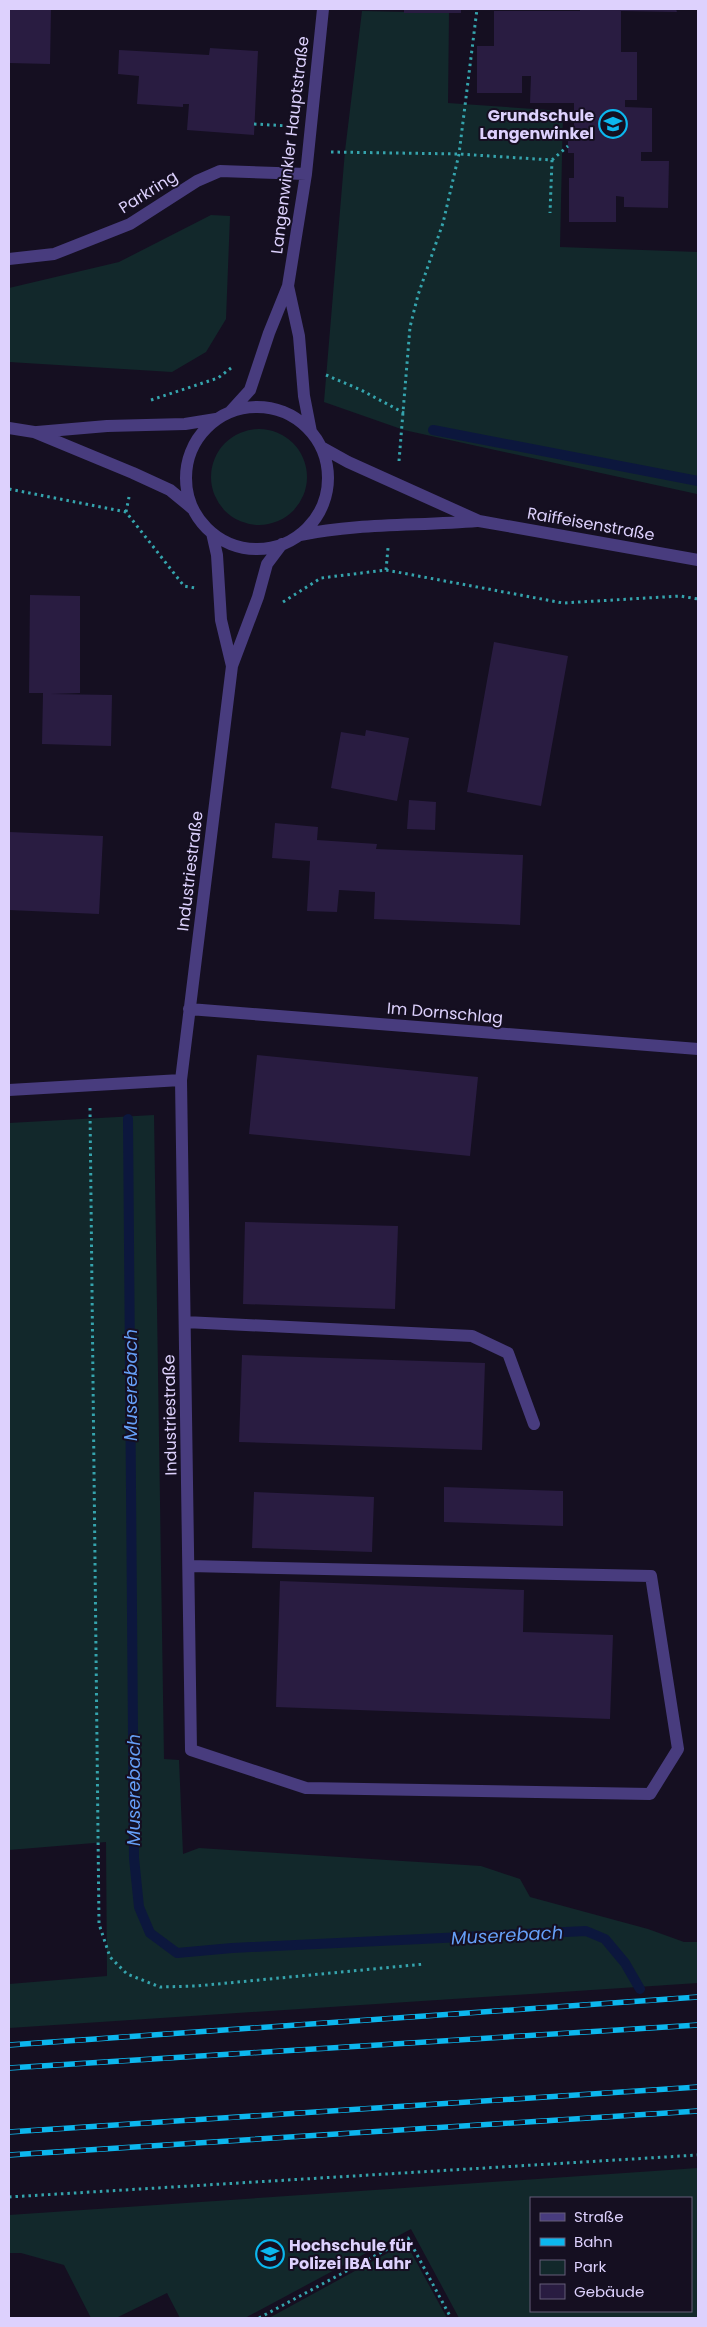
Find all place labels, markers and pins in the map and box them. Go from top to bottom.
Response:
place label: Grundschule Langenwinkel [479,104,594,145]
school or university icon: Grundschule Langenwinkel [598,109,628,139]
place label: Hochschule für Polizei IBA Lahr [289,2234,413,2275]
school or university icon: Hochschule für Polizei IBA Lahr [255,2239,285,2269]

